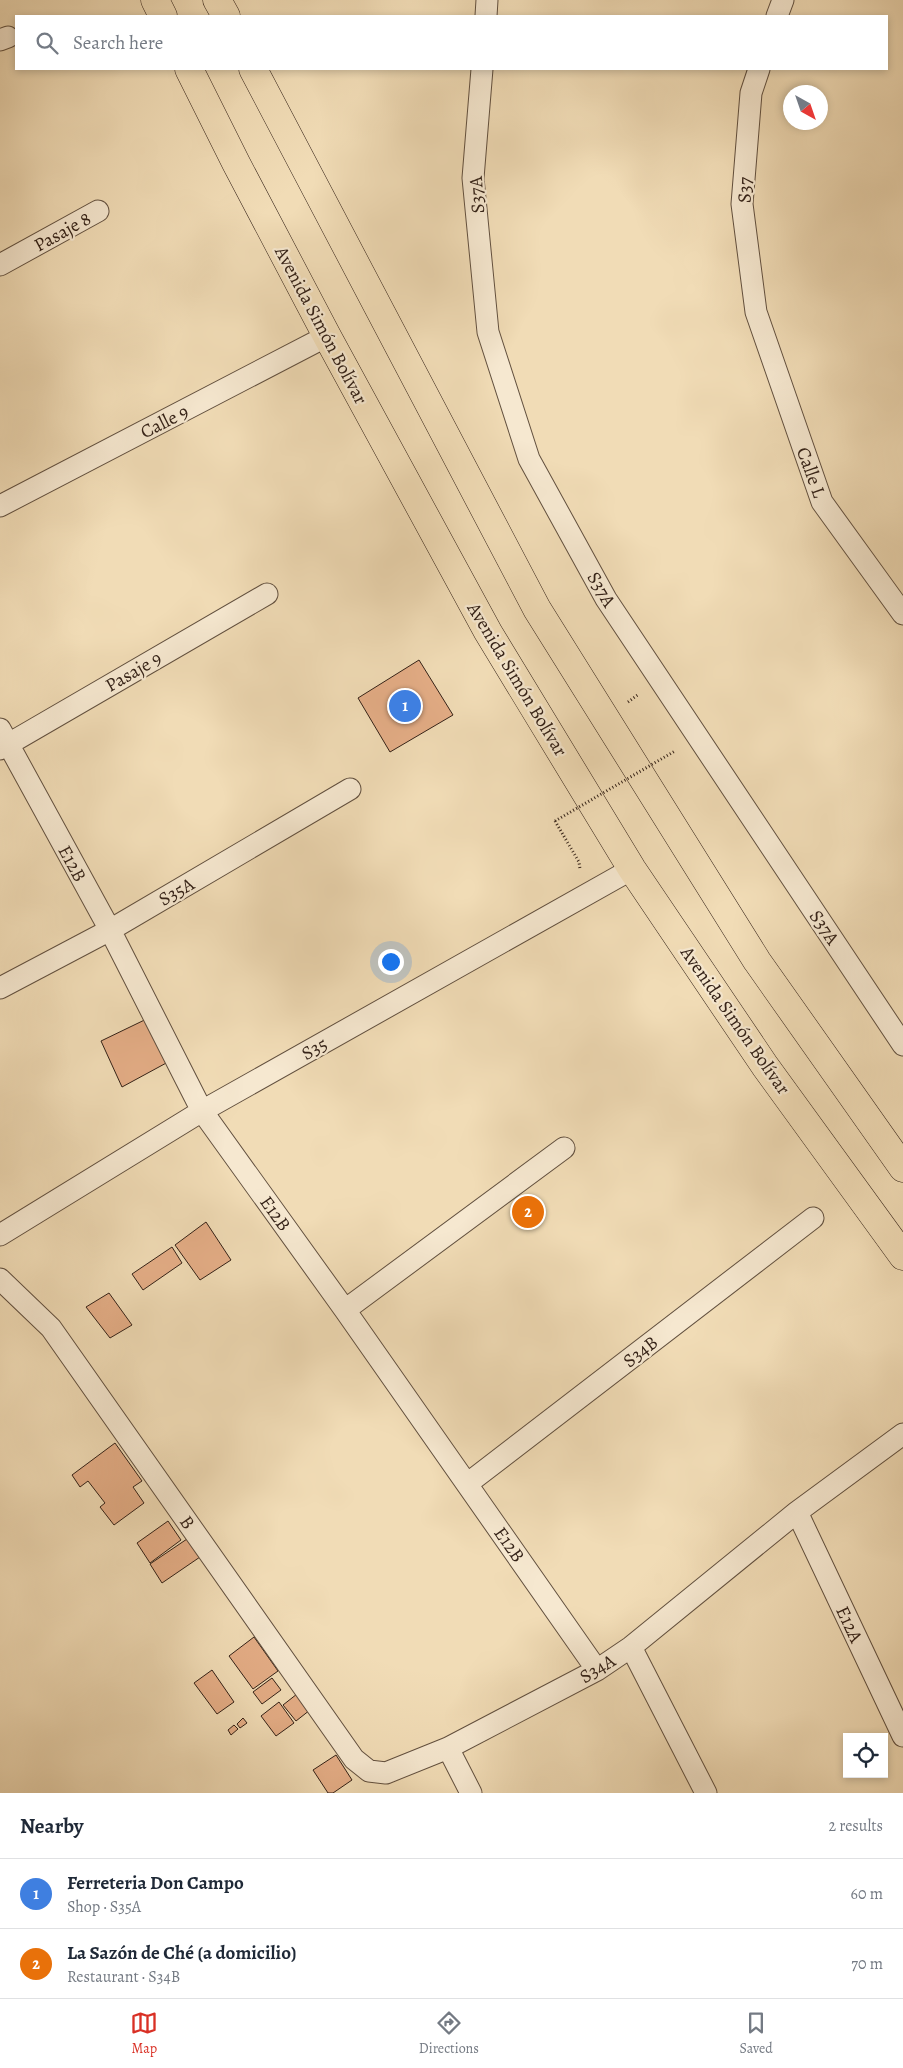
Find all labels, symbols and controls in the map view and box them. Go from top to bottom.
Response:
search box [15,15,888,70]
icon: search [33,29,61,57]
text: Search here [73,30,163,56]
north arrow [783,85,828,130]
street label: S37A [463,175,491,214]
street label: S37 [732,177,758,203]
street label: Pasaje 8 [29,206,96,258]
street label: Avenida Simón Bolívar [268,241,374,409]
street label: Calle 9 [136,399,193,445]
street label: Calle L [790,443,832,502]
street label: S37A [581,567,622,613]
street label: Avenida Simón Bolívar [460,597,573,761]
street label: Pasaje 9 [101,645,166,698]
pin: 1 [389,687,421,725]
street label: E12B [52,841,93,886]
street label: S35A [154,871,200,912]
street label: S37A [803,905,846,951]
street label: Avenida Simón Bolívar [674,940,796,1100]
your location [378,949,404,975]
street label: S35 [297,1031,332,1067]
street label: E12B [253,1191,297,1237]
pin: 2 [512,1193,544,1231]
street label: S34B [618,1330,664,1374]
street label: B [173,1510,201,1535]
street label: E12B [488,1522,531,1568]
street label: E12A [829,1602,869,1648]
street label: S34A [575,1648,621,1690]
map controls [843,1733,888,1778]
button: locate [843,1733,888,1778]
text: Nearby [20,1812,83,1840]
text: 2 results [828,1815,883,1837]
text: Ferreteria Don Campo [67,1870,244,1896]
text: 1 [33,1883,39,1905]
text: 60 m [851,1883,883,1905]
text: Shop · S35A [67,1896,141,1918]
text: La Sazón de Ché (a domicilio) [67,1940,296,1966]
text: 2 [32,1953,40,1975]
text: 70 m [851,1953,883,1975]
text: Restaurant · S34B [67,1966,180,1988]
tab: Map [130,2009,158,2058]
tab: Directions [419,2009,479,2058]
tab: Saved [740,2009,773,2058]

